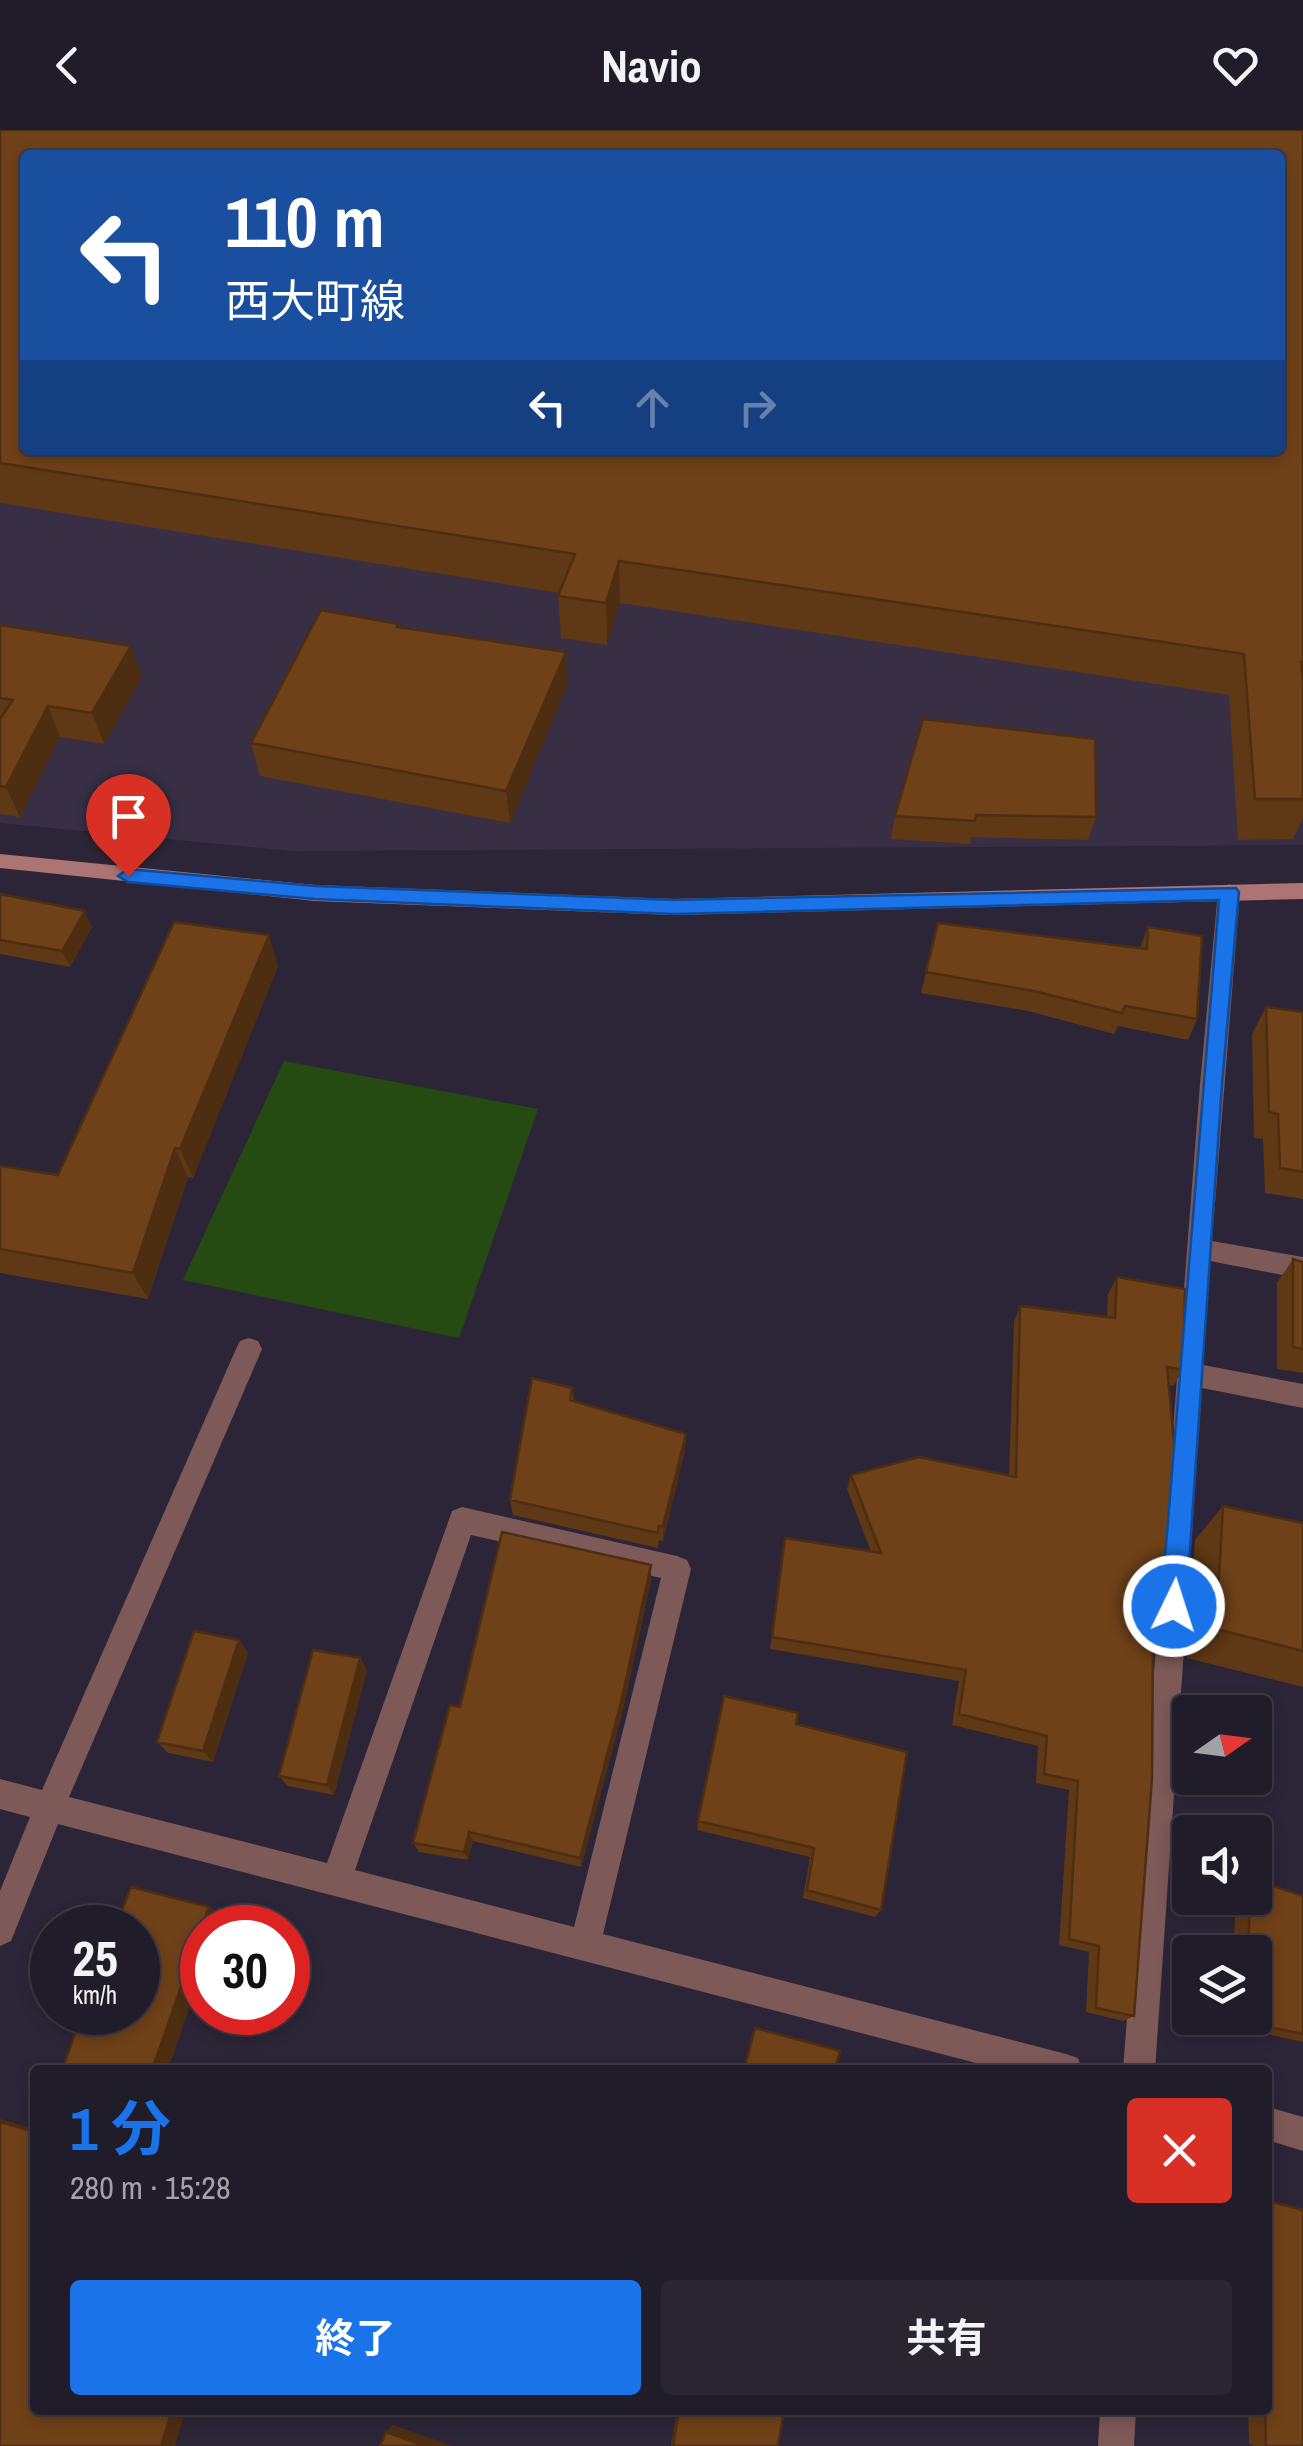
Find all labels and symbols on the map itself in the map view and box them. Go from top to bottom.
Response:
pin [86,774,171,877]
position arrow [1122,1554,1226,1658]
north arrow [1172,1695,1272,1795]
speed limit sign: 30 [180,1905,310,2035]

